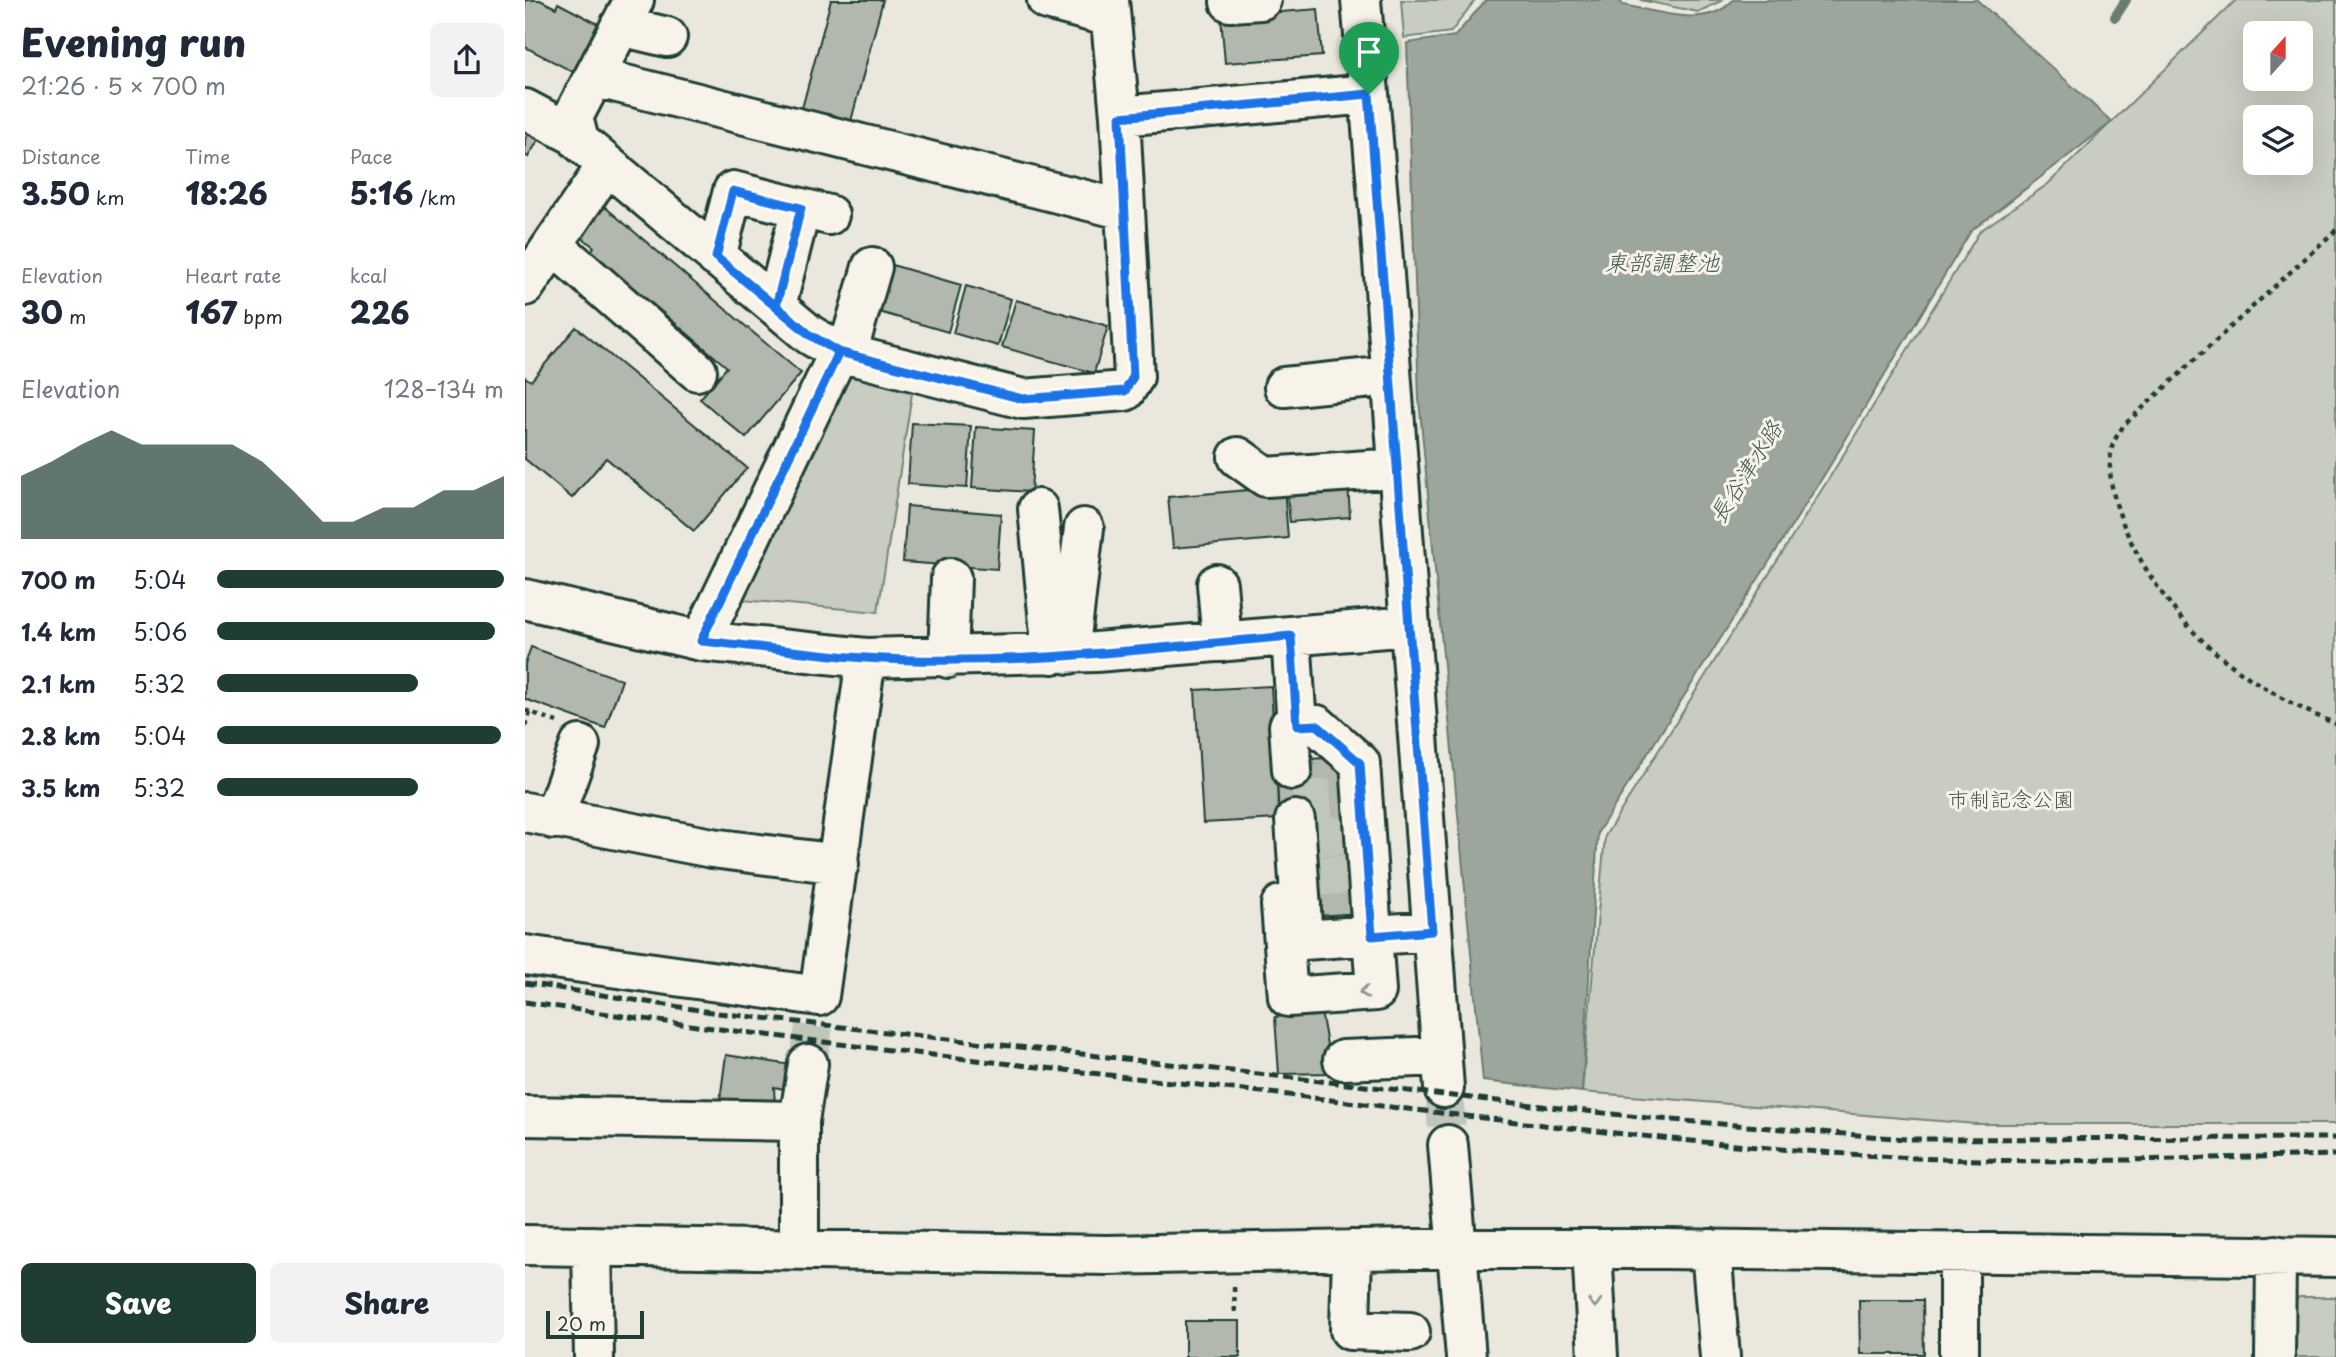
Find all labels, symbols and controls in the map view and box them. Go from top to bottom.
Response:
text: Evening run [21,13,246,70]
north arrow [2243,21,2313,91]
map controls [2243,21,2313,175]
pin [1339,22,1399,94]
button: share [430,23,504,97]
icon: arrive [1350,33,1388,71]
text: 21:26 · 5 × 700 m [21,68,226,103]
button: layers [2243,105,2313,175]
text: Distance [21,142,101,170]
text: Time [185,142,230,170]
text: Pace [350,142,393,170]
text: 3.50 [21,170,90,215]
text: 18:26 [185,170,268,215]
text: 5:16 [350,170,413,215]
text: km [90,183,124,211]
text: /km [413,183,456,211]
water label: 東部調整池 [1605,244,1721,279]
text: Elevation [21,261,103,289]
text: Heart rate [185,261,281,289]
text: kcal [350,261,388,289]
text: 30 [21,289,63,334]
text: 167 [185,289,237,334]
text: 226 [350,289,410,334]
text: m [63,302,86,330]
text: bpm [237,302,283,330]
text: Elevation [21,371,120,406]
text: 128–134 m [384,371,504,406]
water label: 長谷津水路 [1699,411,1791,529]
text: 700 m [21,562,96,597]
text: 5:04 [133,562,186,597]
text: 1.4 km [21,614,96,649]
text: 5:06 [133,614,187,649]
text: 2.1 km [21,666,96,701]
text: 5:32 [133,666,185,701]
text: 2.8 km [21,718,101,753]
text: 5:04 [133,718,186,753]
text: 3.5 km [21,770,101,805]
text: 5:32 [133,770,185,805]
park label: 市制記念公園 [1948,782,2074,814]
one-way arrow [1358,984,1369,999]
button: Save [21,1263,256,1343]
button: Share [270,1263,504,1343]
one-way arrow [1587,1298,1602,1309]
scale bar [546,1308,644,1340]
text: 20 m [557,1309,606,1337]

